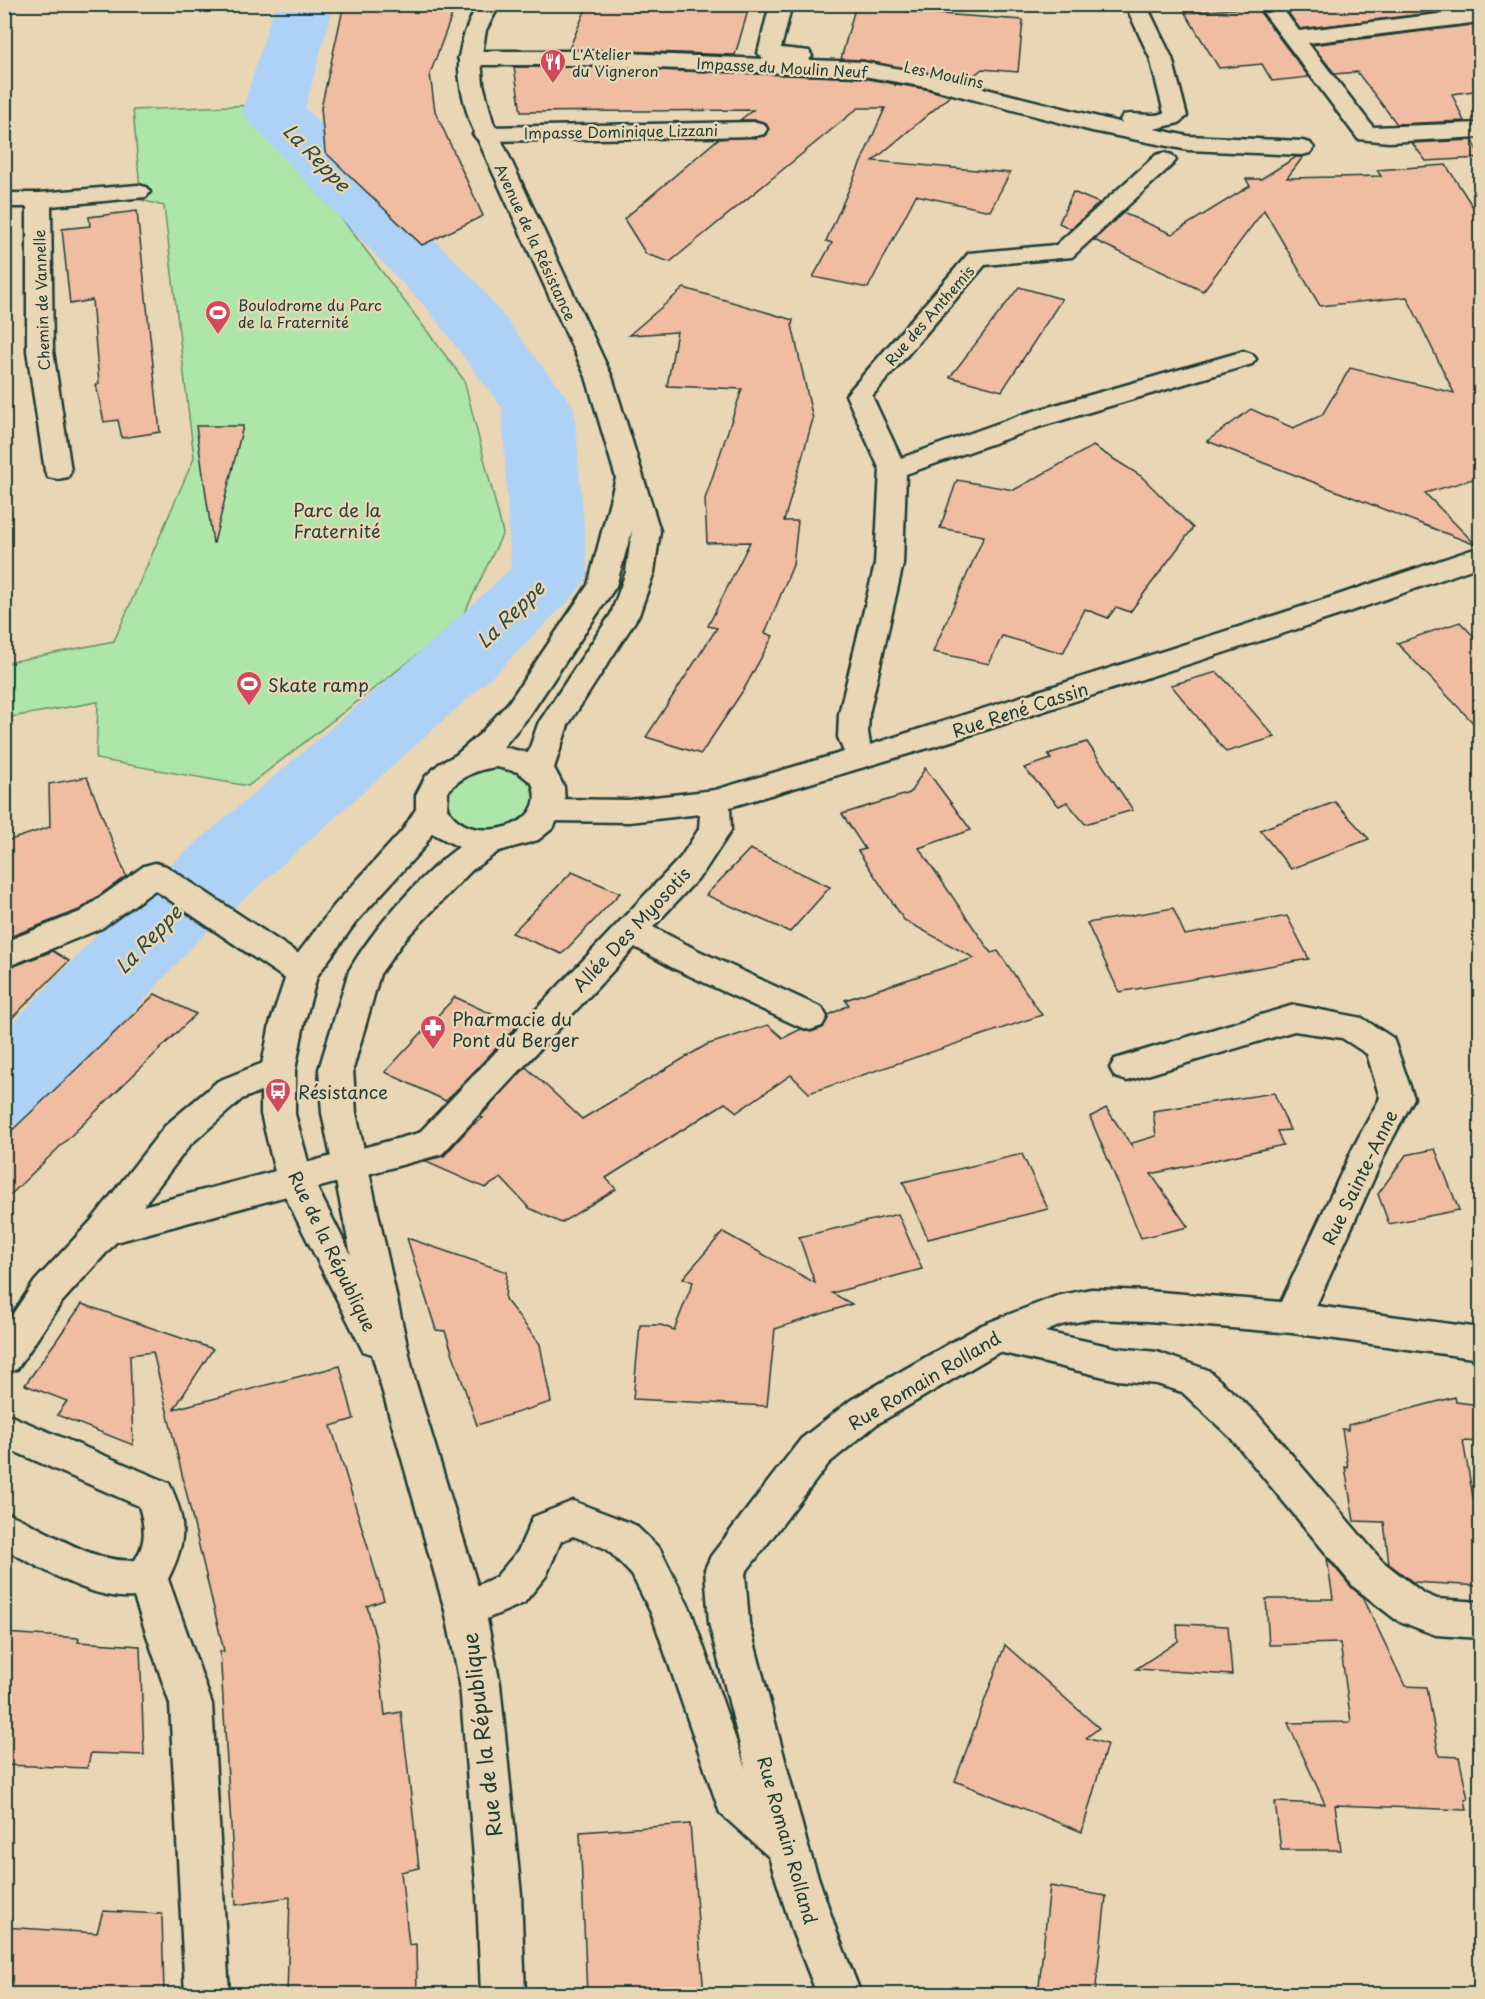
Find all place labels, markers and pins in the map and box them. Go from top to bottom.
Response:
place label: L'Atelier du Vigneron [572,42,659,82]
restaurant icon: L'Atelier du Vigneron [538,47,568,85]
place label: Boulodrome du Parc de la Fraternité [238,293,382,333]
sports icon: Boulodrome du Parc de la Fraternité [203,298,233,336]
sports icon: Skate ramp [234,669,264,707]
place label: Skate ramp [268,671,369,698]
place label: Pharmacie du Pont du Berger [452,1005,580,1053]
pharmacy icon: Pharmacie du Pont du Berger [418,1013,448,1051]
bus stop icon: Résistance [263,1076,293,1114]
place label: Résistance [298,1078,388,1105]

